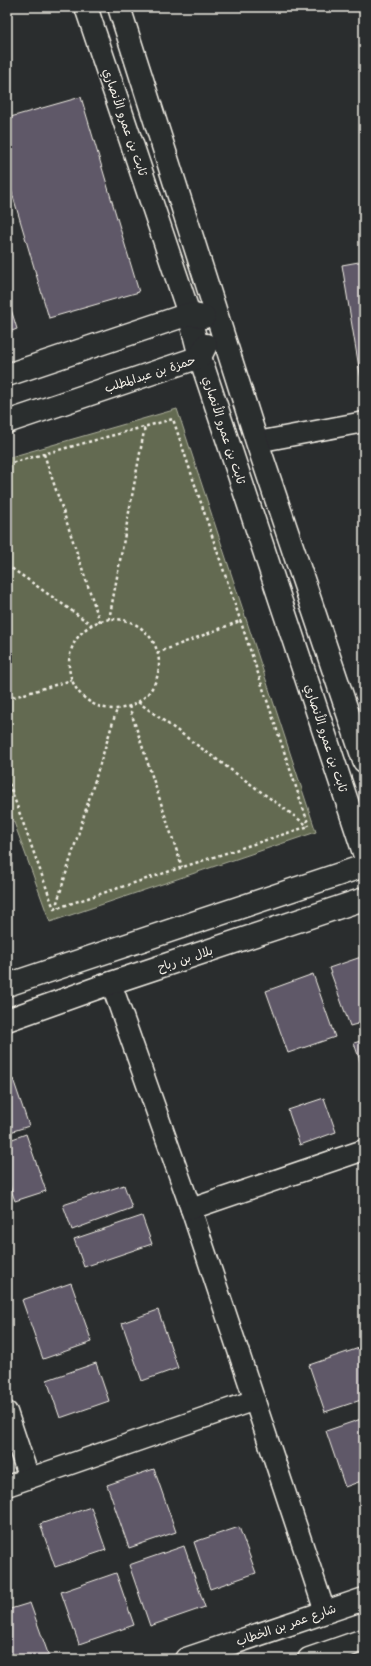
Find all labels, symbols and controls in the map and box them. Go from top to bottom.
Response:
street label: ثابت بن عمرو الأنصاري [98,66,151,179]
street label: حمزة بن عبدالمطلب [102,352,198,396]
street label: ثابت بن عمرو الأنصاري [198,374,249,487]
street label: ثابت بن عمرو الأنصاري [300,682,351,795]
street label: بلال بن رباح [155,943,215,975]
street label: شارع عمر بن الخطاب [234,1600,338,1651]

